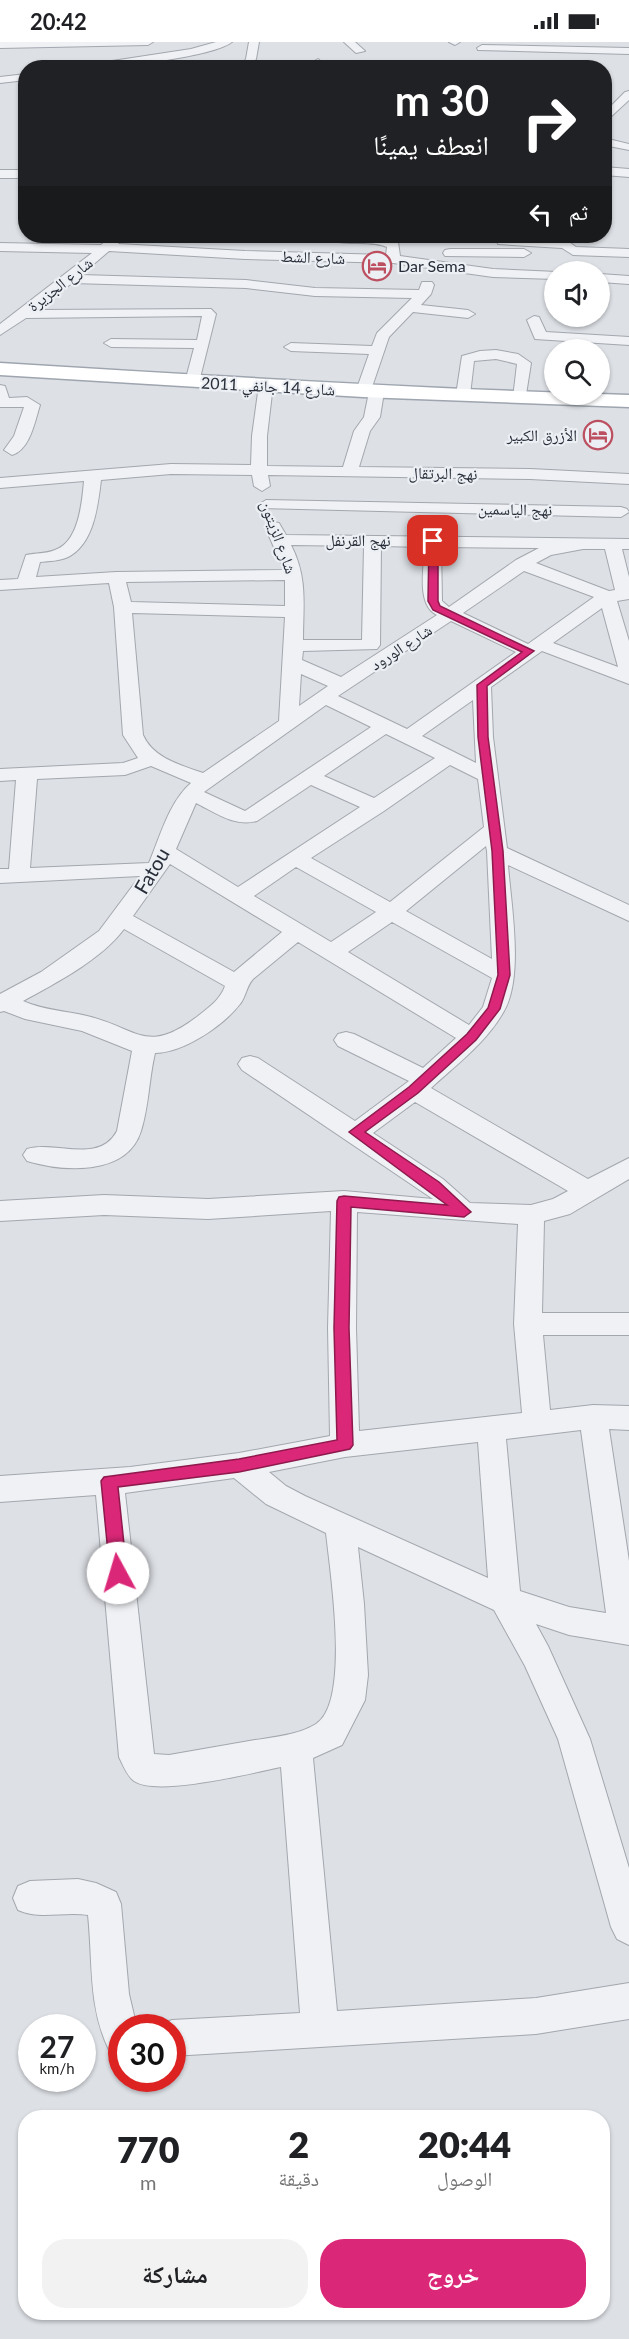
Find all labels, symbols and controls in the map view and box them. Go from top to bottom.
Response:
text: 20:42 [30,8,87,35]
text: 30 m [395,75,489,125]
icon: right [510,84,588,162]
text: انعطف يمينًا [373,128,489,161]
icon: left [524,198,557,231]
text: ثم [569,198,588,225]
street label: شارع الشط [280,246,346,269]
hotel icon: Dar Sema [361,250,393,282]
street label: شارع الجزيرة [23,252,97,316]
place label: Dar Sema [398,256,466,275]
map controls [544,261,610,405]
button: sound [544,261,610,327]
button: search [544,339,610,405]
street label: شارع 14 جانفي 2011 [200,373,336,403]
hotel icon: الأزرق الكبير [582,419,614,451]
place label: الأزرق الكبير [506,425,577,446]
street label: نهج البرتقال [408,462,478,485]
street label: شارع الزيتون [256,498,301,577]
street label: نهج الياسمين [478,498,552,521]
pin [407,515,458,566]
icon: arrive [416,524,449,557]
street label: نهج القرنفل [325,530,391,551]
street label: شارع الورود [366,620,436,675]
street label: Fatou [128,843,174,898]
position arrow [86,1541,150,1605]
speed limit sign: 30 [108,2014,186,2092]
text: 27 [40,2028,74,2064]
text: km/h [39,2059,75,2077]
text: 2 [288,2122,309,2166]
text: 20:44 [418,2122,511,2166]
text: 770 [117,2127,180,2171]
text: دقيقة [278,2166,319,2190]
text: الوصول [437,2166,492,2190]
text: m [140,2170,156,2194]
button: مشاركة [42,2239,308,2308]
button: خروج [320,2239,586,2308]

